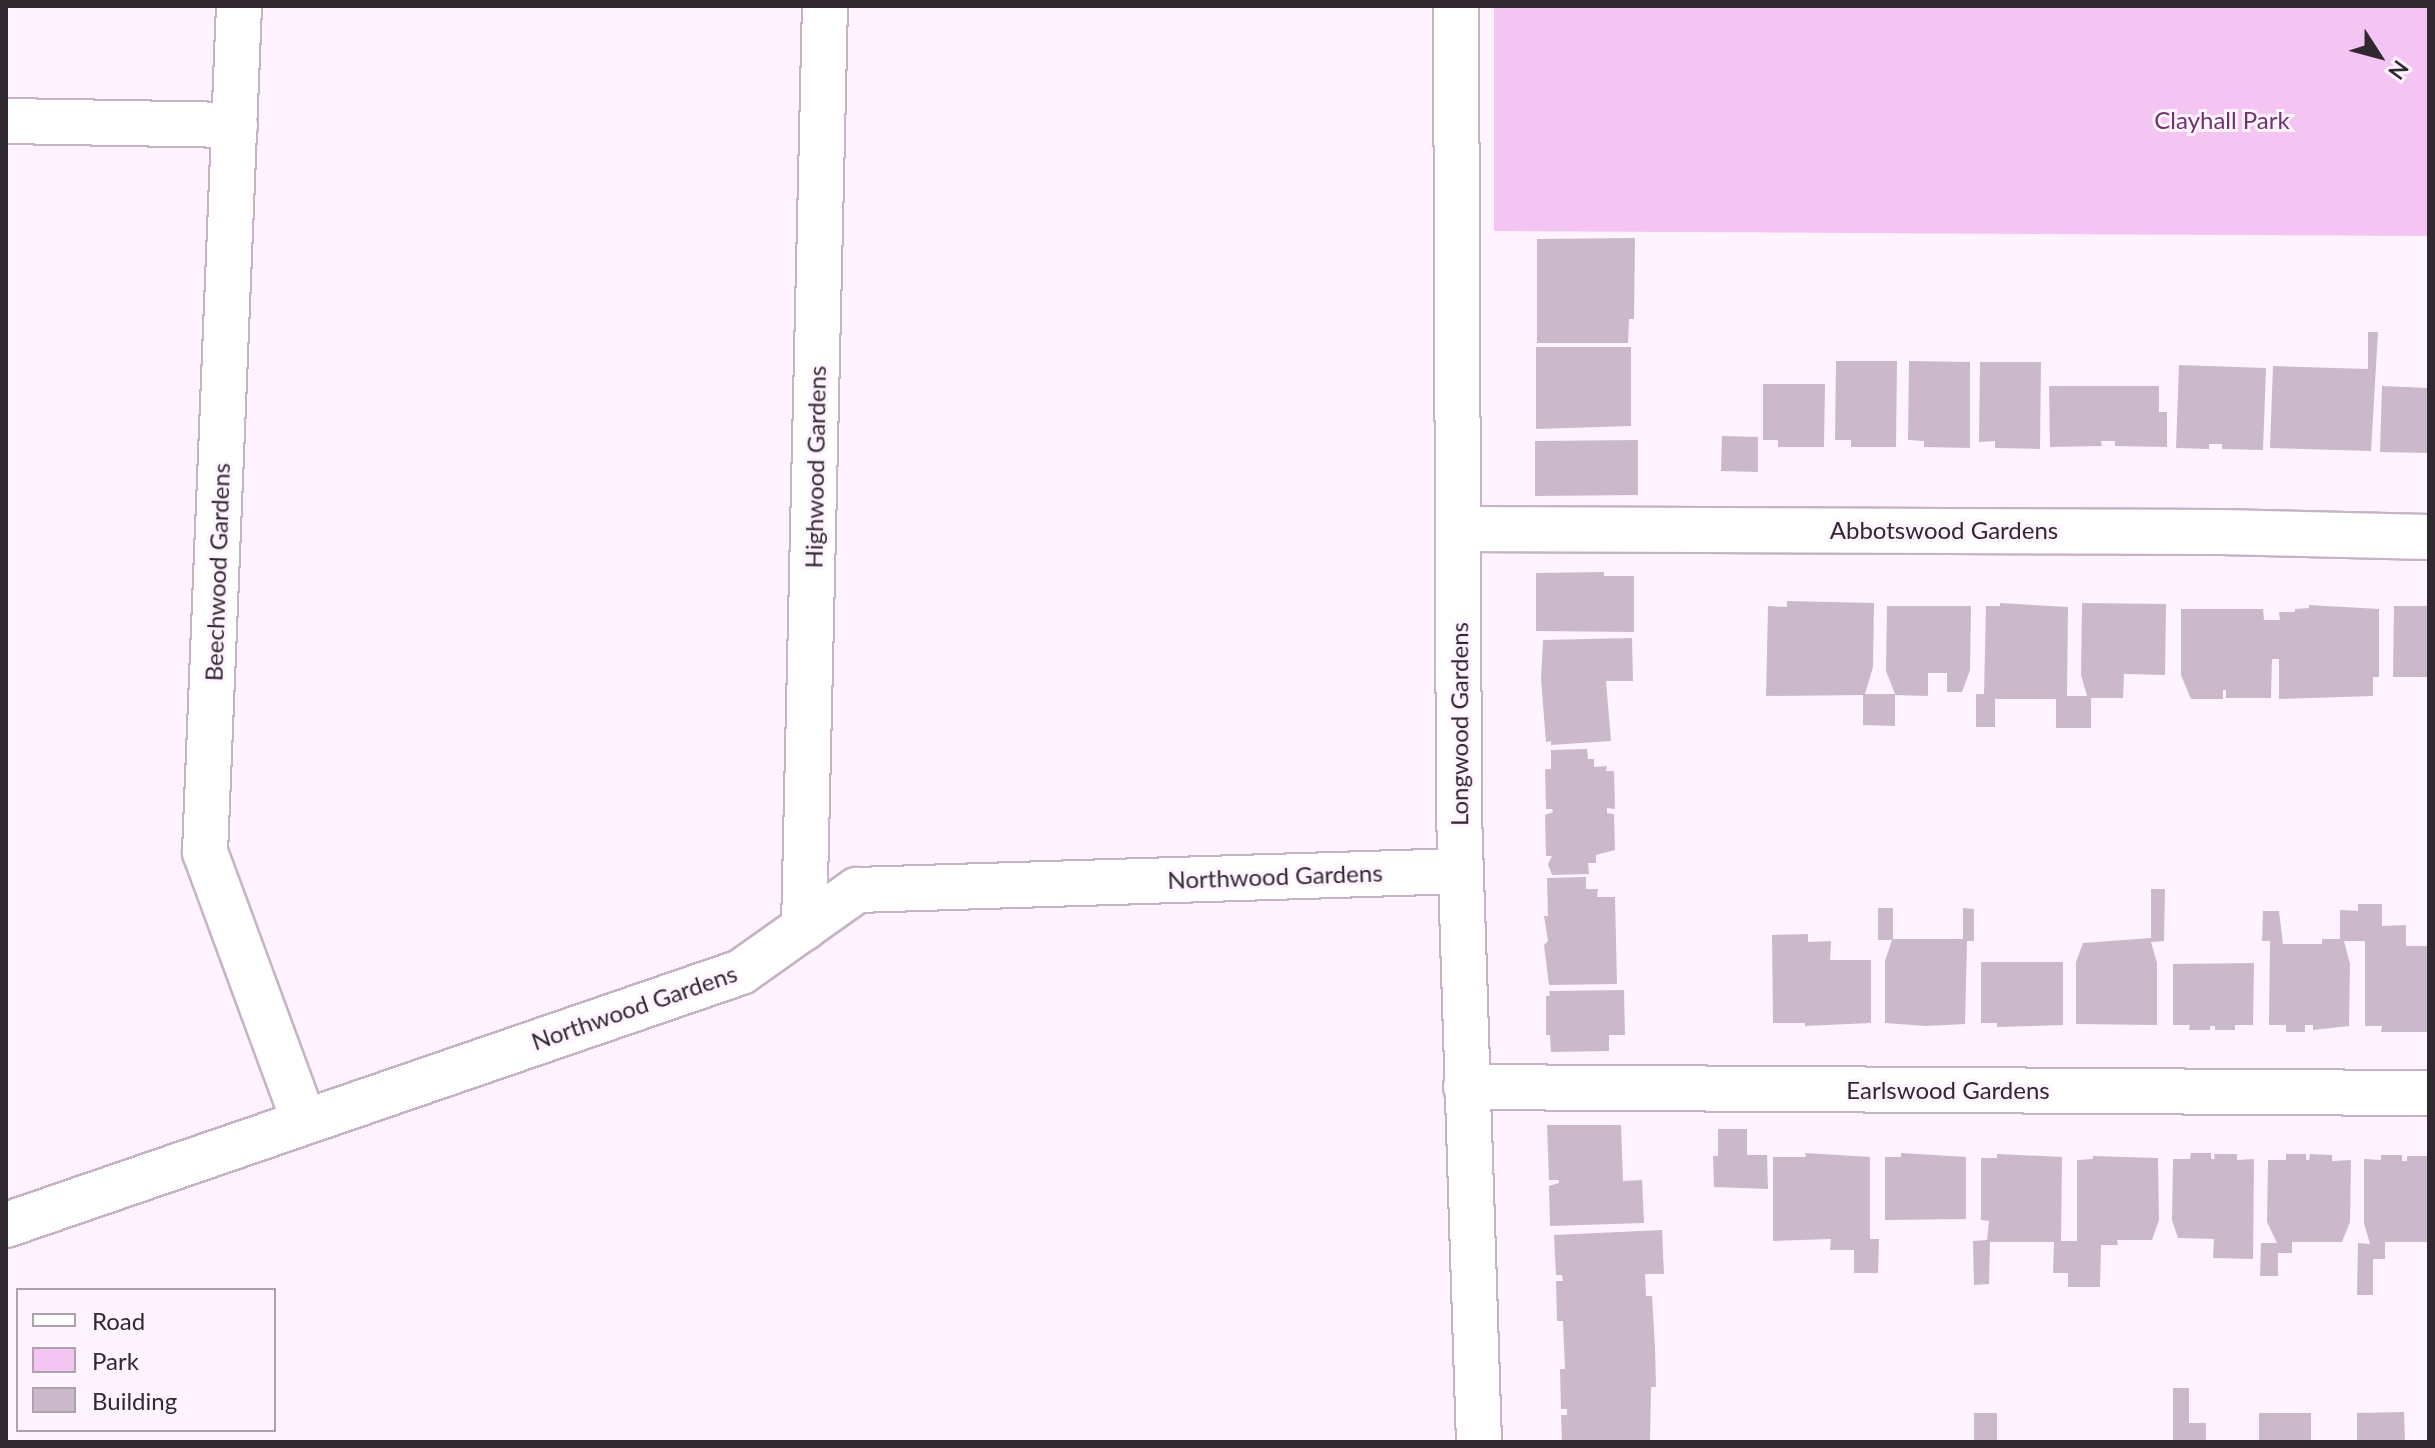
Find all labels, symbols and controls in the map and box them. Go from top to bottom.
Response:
north arrow [2339,16,2419,96]
text: N [2383,56,2415,85]
park label: Clayhall Park [2154,106,2290,134]
street label: Highwood Gardens [799,365,831,569]
street label: Beechwood Gardens [199,462,235,682]
street label: Abbotswood Gardens [1830,516,2058,544]
street label: Longwood Gardens [1445,622,1473,826]
street label: Northwood Gardens [1167,858,1383,894]
street label: Northwood Gardens [528,958,740,1056]
street label: Earlswood Gardens [1846,1076,2050,1104]
legend [16,1288,276,1432]
text: Road [92,1306,145,1335]
text: Park [92,1346,139,1375]
text: Building [92,1386,177,1415]

